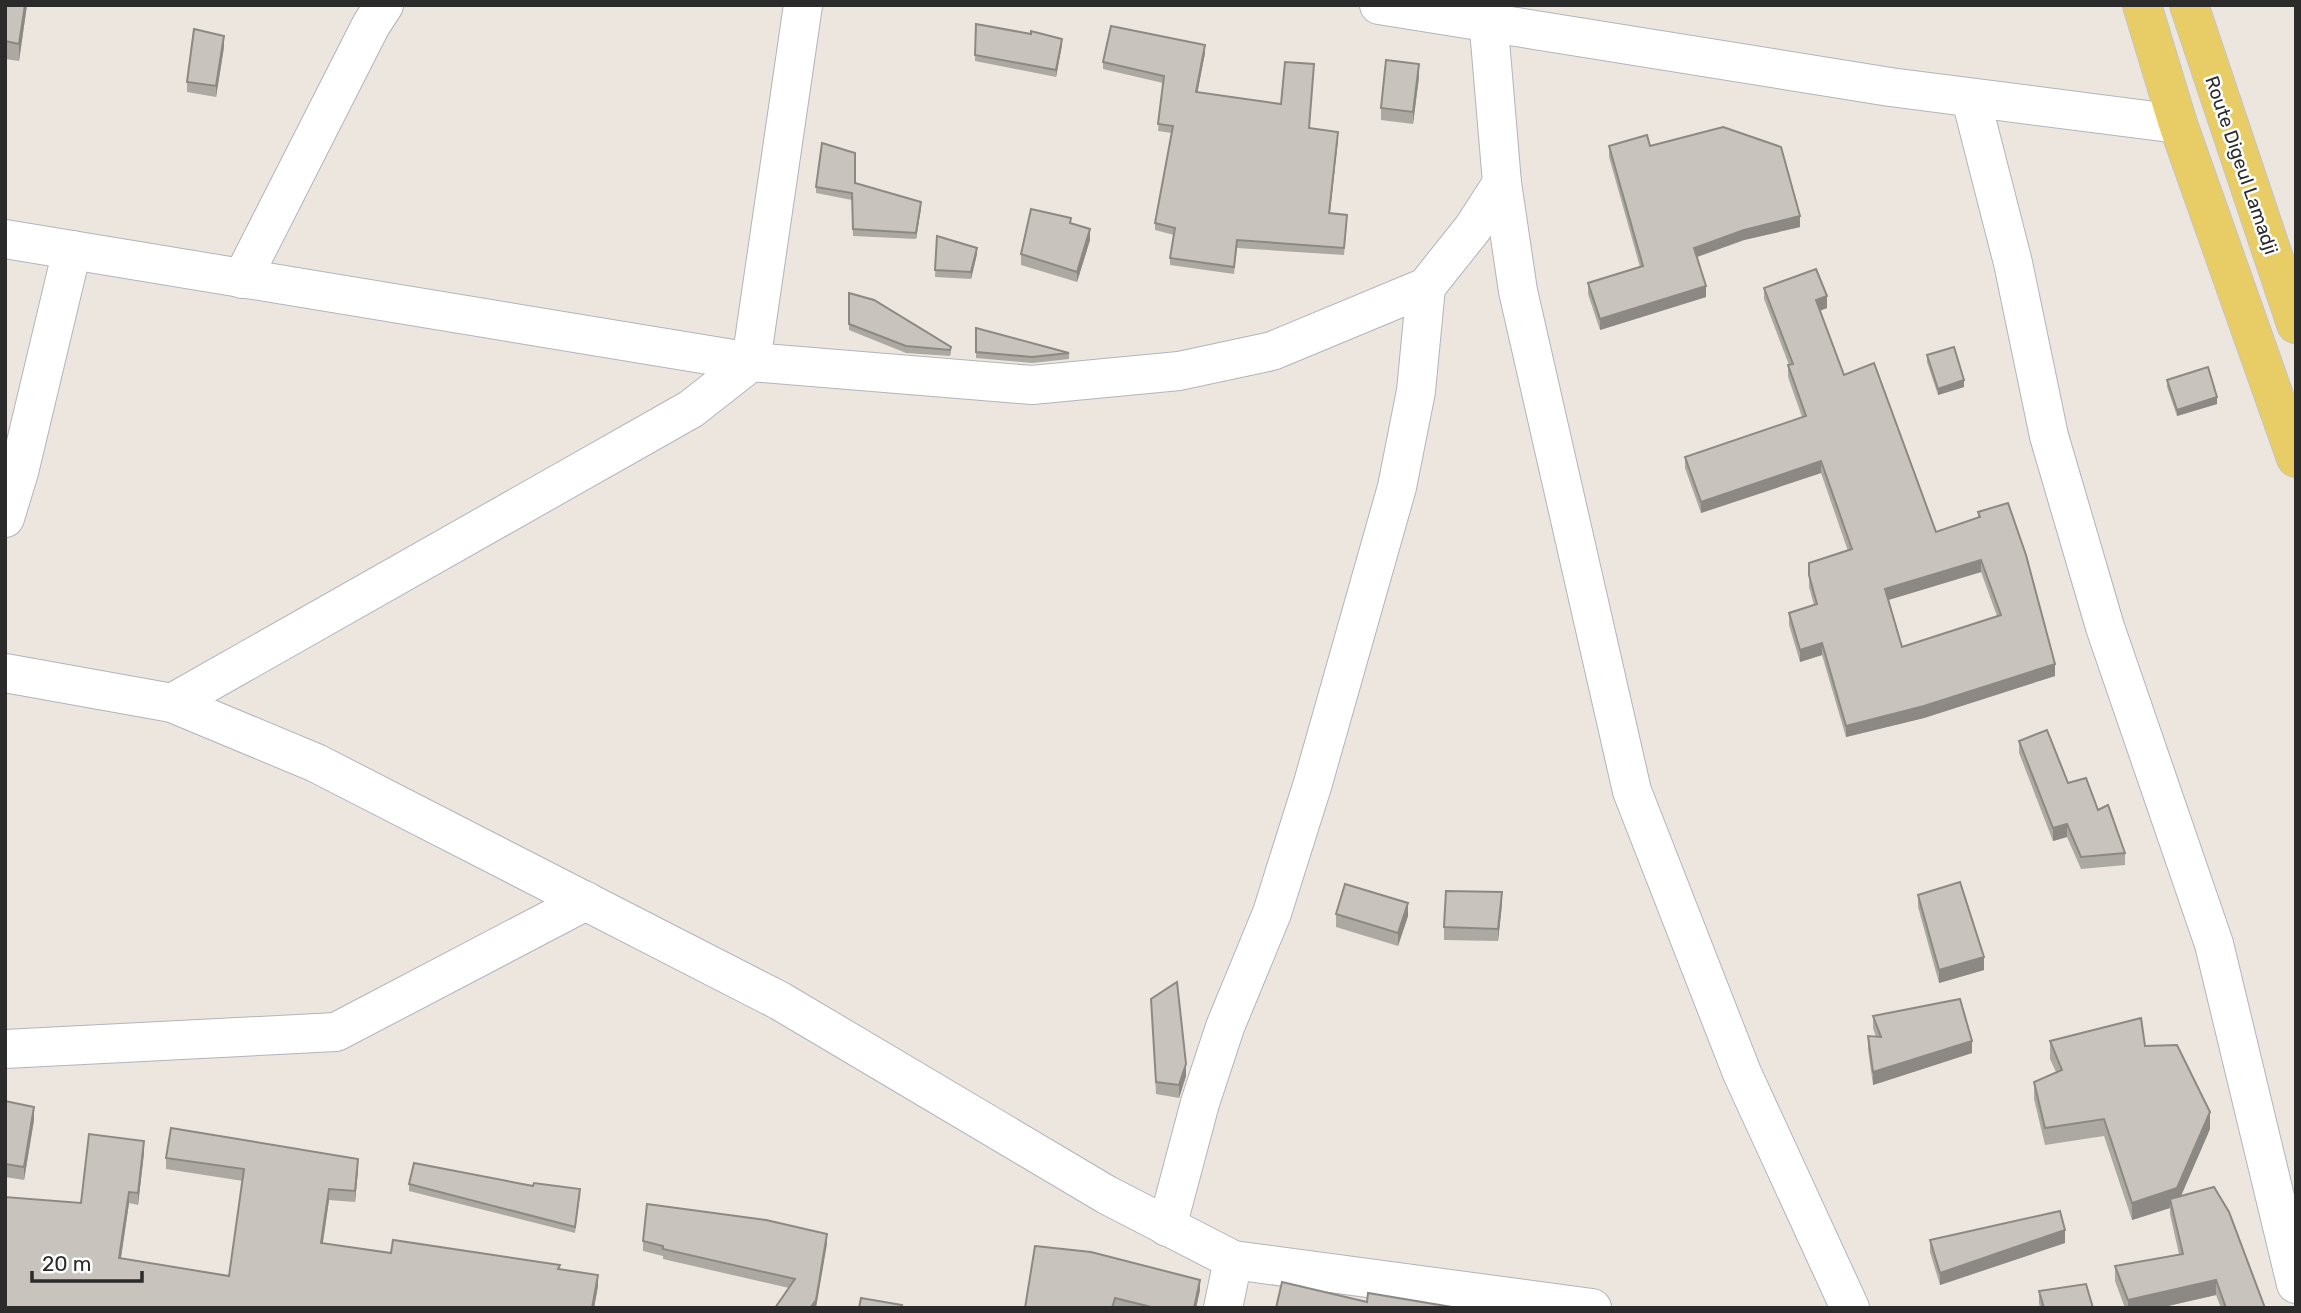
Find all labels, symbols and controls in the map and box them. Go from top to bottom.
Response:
street label: Route Digeul Lamadji [2200,73,2283,257]
scale bar [32,1240,142,1284]
text: 20 m [42,1251,91,1276]

